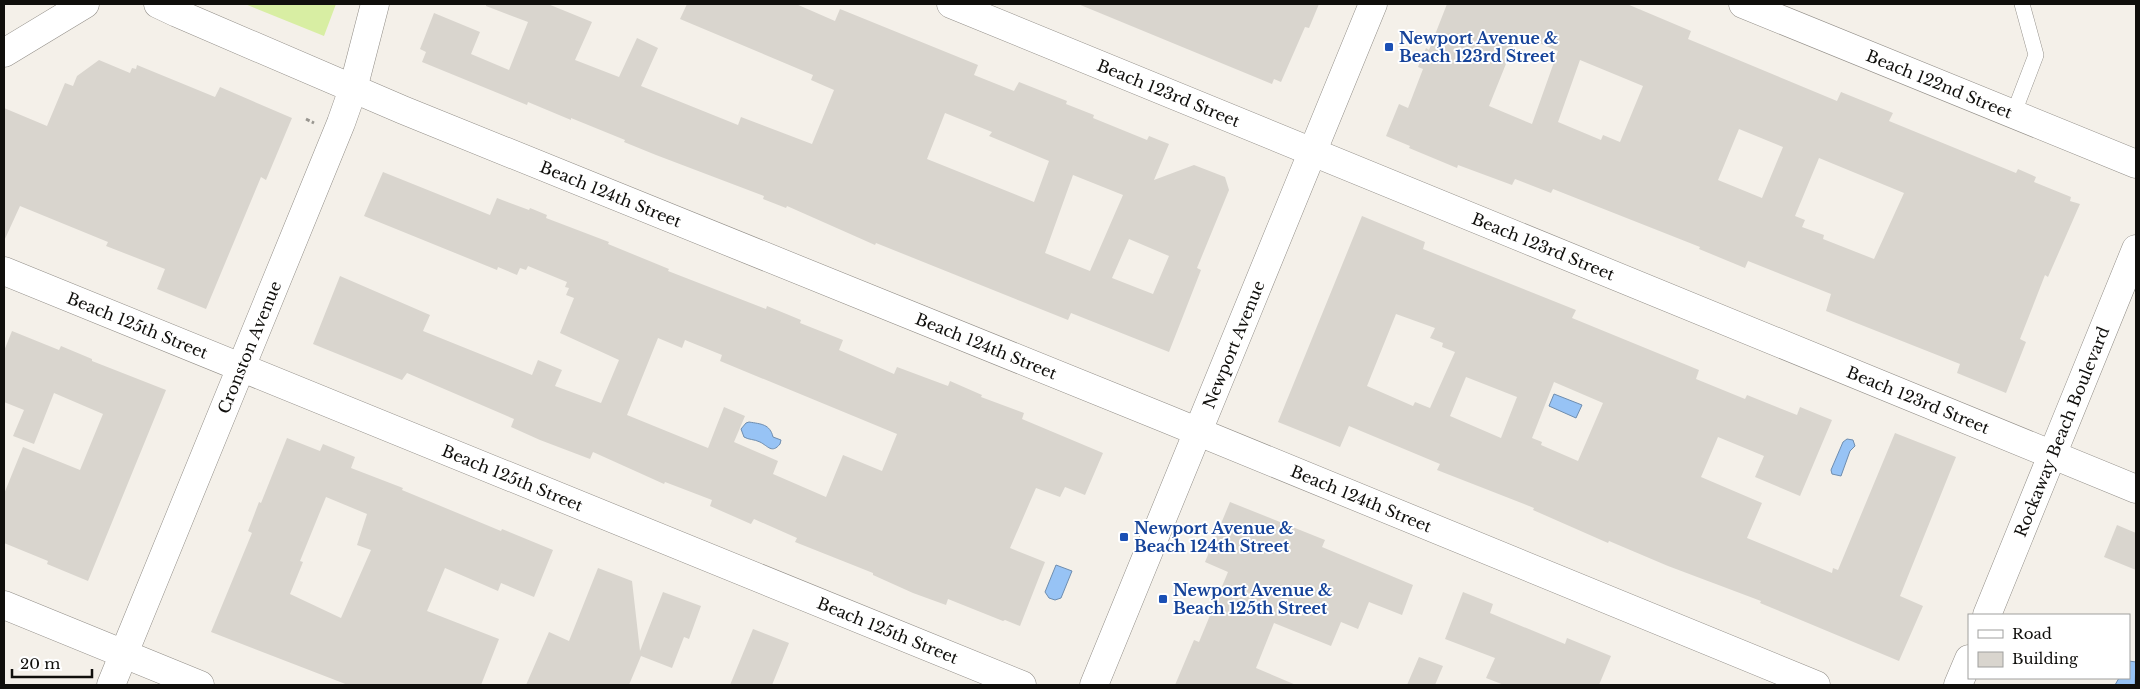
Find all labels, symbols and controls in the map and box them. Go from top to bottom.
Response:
place label: Newport Avenue & Beach 123rd Street [1399,28,1558,66]
marker: Newport Avenue & Beach 123rd Street [1383,41,1395,53]
street label: Beach 122nd Street [1863,45,2015,123]
street label: Beach 123rd Street [1094,55,1243,131]
street label: Beach 124th Street [537,156,684,232]
street label: Beach 123rd Street [1469,208,1618,285]
street label: Newport Avenue [1198,277,1269,411]
street label: Cronston Avenue [213,278,285,416]
street label: Beach 125th Street [64,288,211,363]
street label: Beach 124th Street [913,308,1060,383]
street label: Rockaway Beach Boulevard [2010,323,2113,540]
street label: Beach 123rd Street [1844,362,1992,438]
street label: Beach 125th Street [439,440,586,515]
street label: Beach 124th Street [1288,461,1435,536]
place label: Newport Avenue & Beach 124th Street [1134,518,1293,556]
marker: Newport Avenue & Beach 124th Street [1118,531,1130,543]
place label: Newport Avenue & Beach 125th Street [1173,580,1332,618]
street label: Beach 125th Street [814,593,961,668]
marker: Newport Avenue & Beach 125th Street [1157,593,1169,605]
legend [1968,614,2130,679]
text: Road [2012,624,2052,643]
scale bar [12,646,92,678]
text: Building [2012,649,2079,668]
text: 20 m [20,654,60,673]

